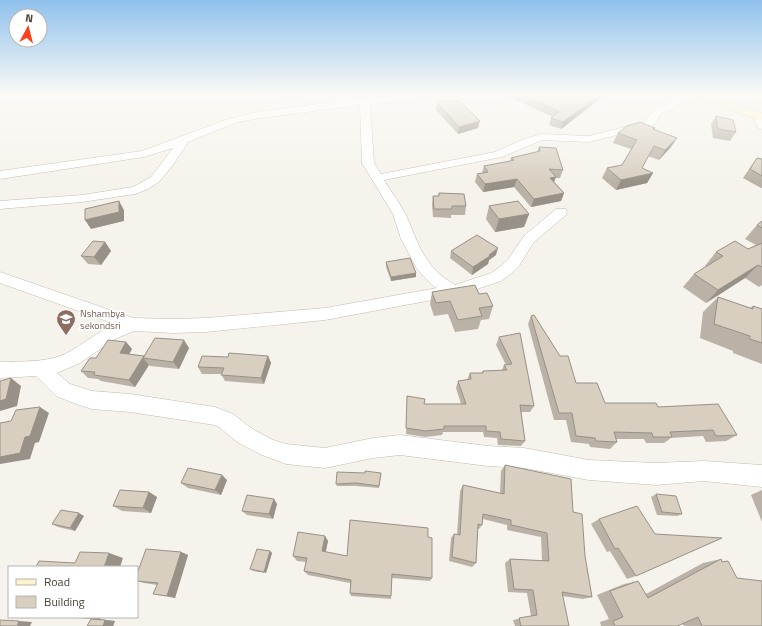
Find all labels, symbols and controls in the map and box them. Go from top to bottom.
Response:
north arrow [8,8,48,48]
text: N [24,10,34,26]
place label: Nshambya sekondsri [80,306,125,333]
school or university icon: Nshambya sekondsri [55,308,77,336]
legend [8,566,138,618]
text: Road [44,572,70,591]
text: Building [44,592,85,611]

